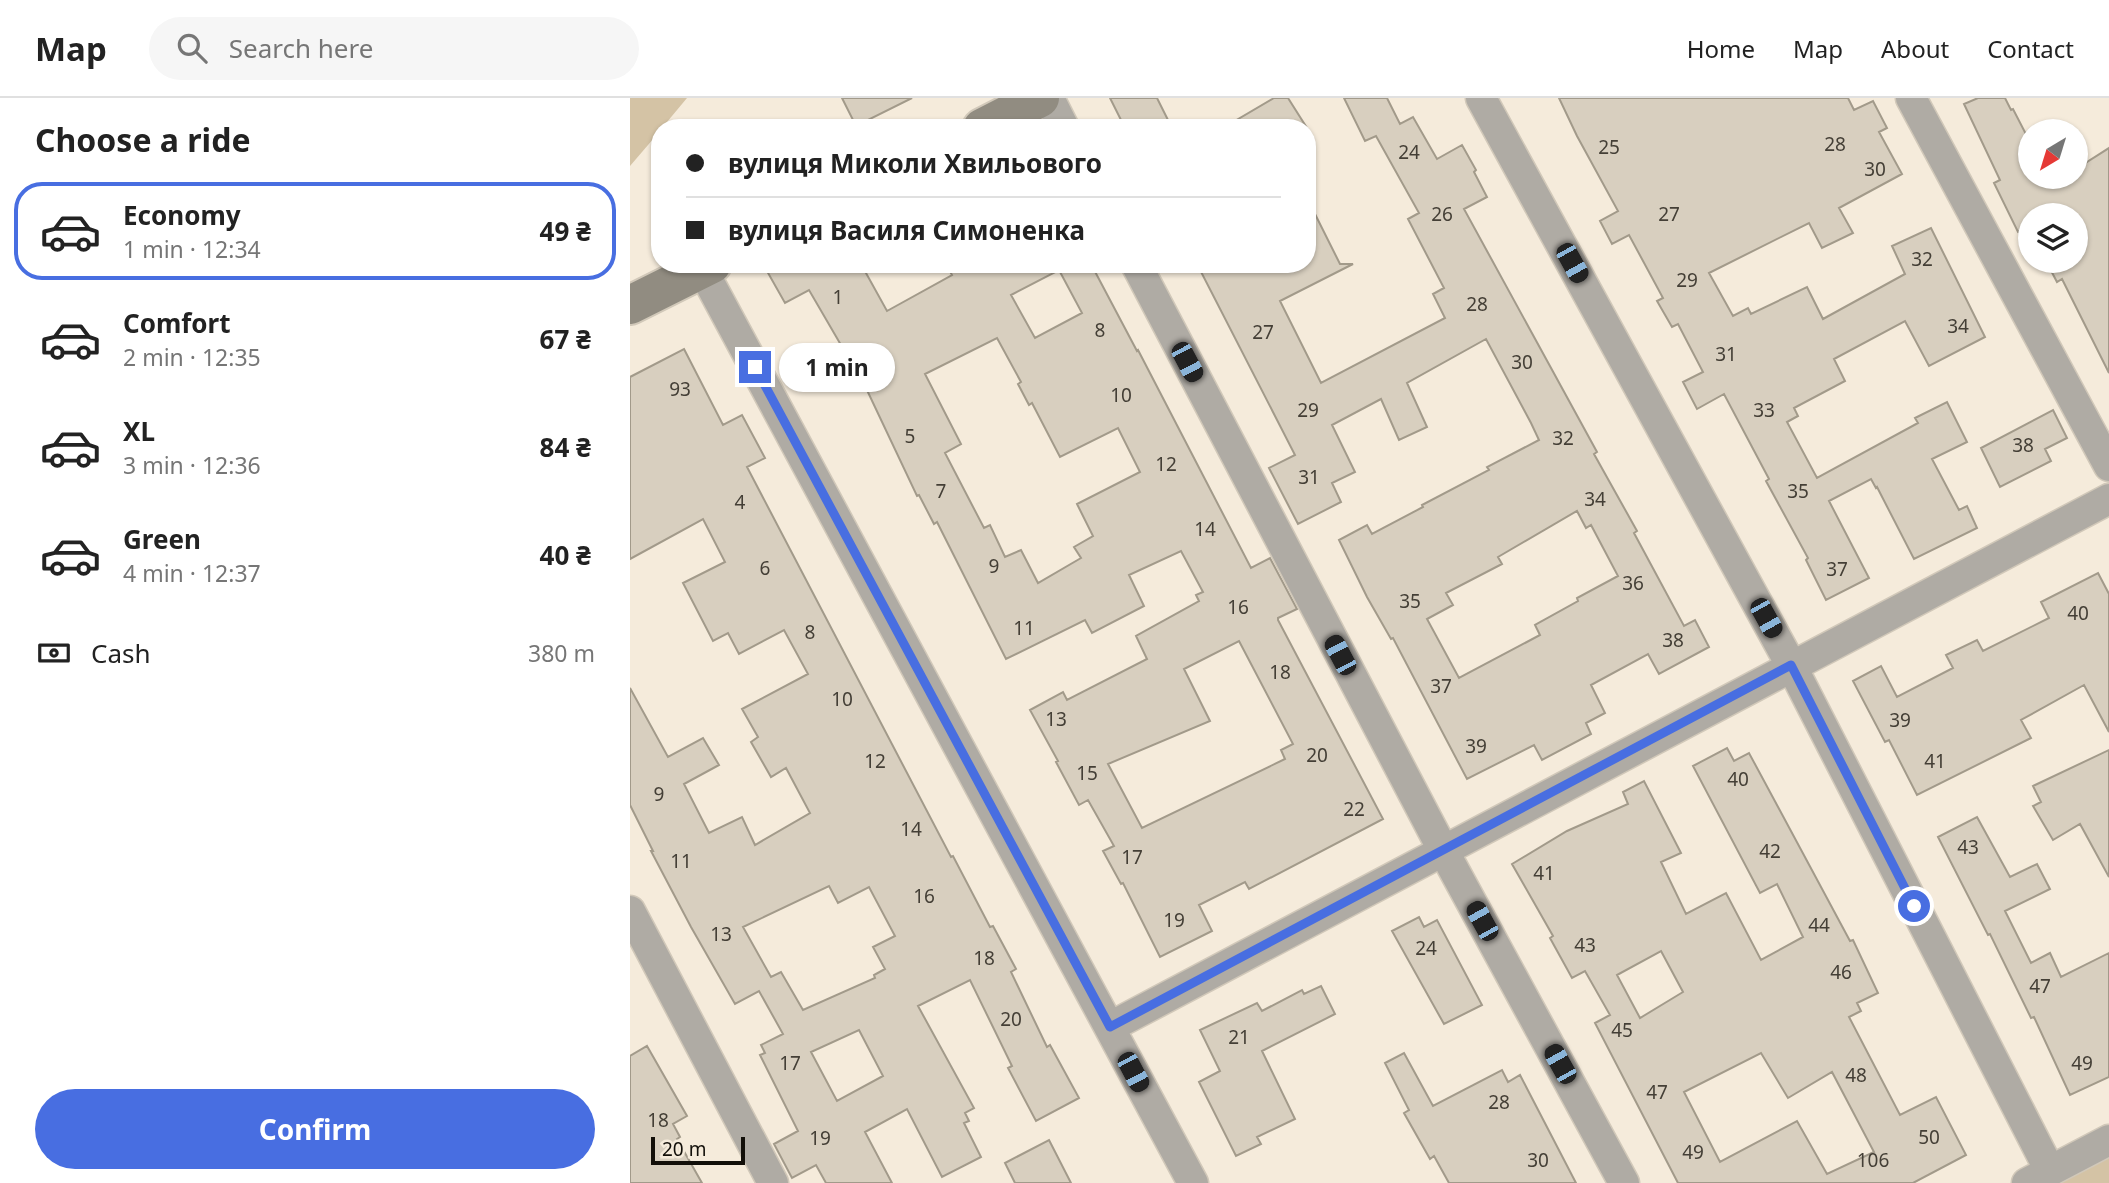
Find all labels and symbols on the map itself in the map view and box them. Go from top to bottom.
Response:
north arrow [2018,119,2088,189]
house number: 28 [1824,131,1846,157]
house number: 25 [1598,134,1620,160]
house number: 24 [1398,139,1420,165]
house number: 30 [1864,156,1886,182]
house number: 26 [1431,201,1453,227]
house number: 27 [1658,201,1680,227]
car [1553,240,1592,286]
house number: 32 [1911,246,1933,272]
house number: 29 [1676,267,1698,293]
house number: 1 [833,284,843,310]
house number: 28 [1466,291,1488,317]
house number: 34 [1947,313,1969,339]
house number: 8 [1095,317,1105,343]
house number: 27 [1252,319,1274,345]
car [1168,339,1207,385]
house number: 31 [1715,341,1737,367]
callout: 1 min [780,342,895,392]
house number: 30 [1511,349,1533,375]
route end [739,351,771,383]
house number: 93 [669,376,691,402]
house number: 10 [1110,382,1132,408]
house number: 29 [1297,397,1319,423]
house number: 33 [1753,397,1775,423]
house number: 5 [905,423,915,449]
house number: 32 [1552,425,1574,451]
house number: 38 [2012,432,2034,458]
house number: 12 [1155,451,1177,477]
house number: 31 [1298,464,1320,490]
house number: 7 [936,478,946,504]
house number: 35 [1787,478,1809,504]
house number: 34 [1584,486,1606,512]
house number: 4 [735,489,746,515]
house number: 14 [1194,516,1216,542]
house number: 9 [989,553,999,579]
house number: 6 [760,555,770,581]
house number: 37 [1826,556,1848,582]
house number: 36 [1622,570,1644,596]
house number: 35 [1399,588,1421,614]
house number: 16 [1227,594,1249,620]
car [1747,595,1786,641]
house number: 40 [2067,600,2089,626]
house number: 11 [1013,615,1035,641]
house number: 8 [805,619,815,645]
house number: 38 [1662,627,1684,653]
car [1321,632,1360,678]
house number: 18 [1269,659,1291,685]
house number: 37 [1430,673,1452,699]
house number: 10 [831,686,853,712]
house number: 13 [1045,706,1067,732]
house number: 39 [1889,707,1911,733]
house number: 39 [1465,733,1487,759]
house number: 20 [1306,742,1328,768]
house number: 12 [864,748,886,774]
house number: 41 [1924,748,1946,774]
house number: 15 [1076,760,1098,786]
house number: 40 [1727,766,1749,792]
house number: 9 [654,781,664,807]
house number: 22 [1343,796,1365,822]
house number: 14 [900,816,922,842]
house number: 43 [1957,834,1979,860]
house number: 42 [1759,838,1781,864]
house number: 17 [1121,844,1143,870]
house number: 11 [670,848,692,874]
house number: 41 [1533,860,1555,886]
house number: 16 [913,883,935,909]
route start [1898,890,1930,922]
car [1463,898,1502,944]
house number: 19 [1163,907,1185,933]
house number: 44 [1808,912,1830,938]
house number: 13 [710,921,732,947]
house number: 43 [1574,932,1596,958]
house number: 24 [1415,935,1437,961]
house number: 18 [973,945,995,971]
house number: 46 [1830,959,1852,985]
house number: 47 [2029,973,2051,999]
house number: 20 [1000,1006,1022,1032]
house number: 45 [1611,1017,1633,1043]
house number: 21 [1228,1024,1250,1050]
car [1541,1041,1580,1087]
car [1114,1049,1153,1095]
house number: 17 [779,1050,801,1076]
house number: 49 [2071,1050,2093,1076]
house number: 48 [1845,1062,1867,1088]
house number: 47 [1646,1079,1668,1105]
house number: 28 [1488,1089,1510,1115]
house number: 18 [647,1107,669,1133]
house number: 50 [1918,1124,1940,1150]
house number: 19 [809,1125,831,1151]
scale bar [651,1134,746,1166]
house number: 49 [1682,1139,1704,1165]
house number: 30 [1527,1147,1549,1173]
house number: 106 [1857,1147,1889,1173]

